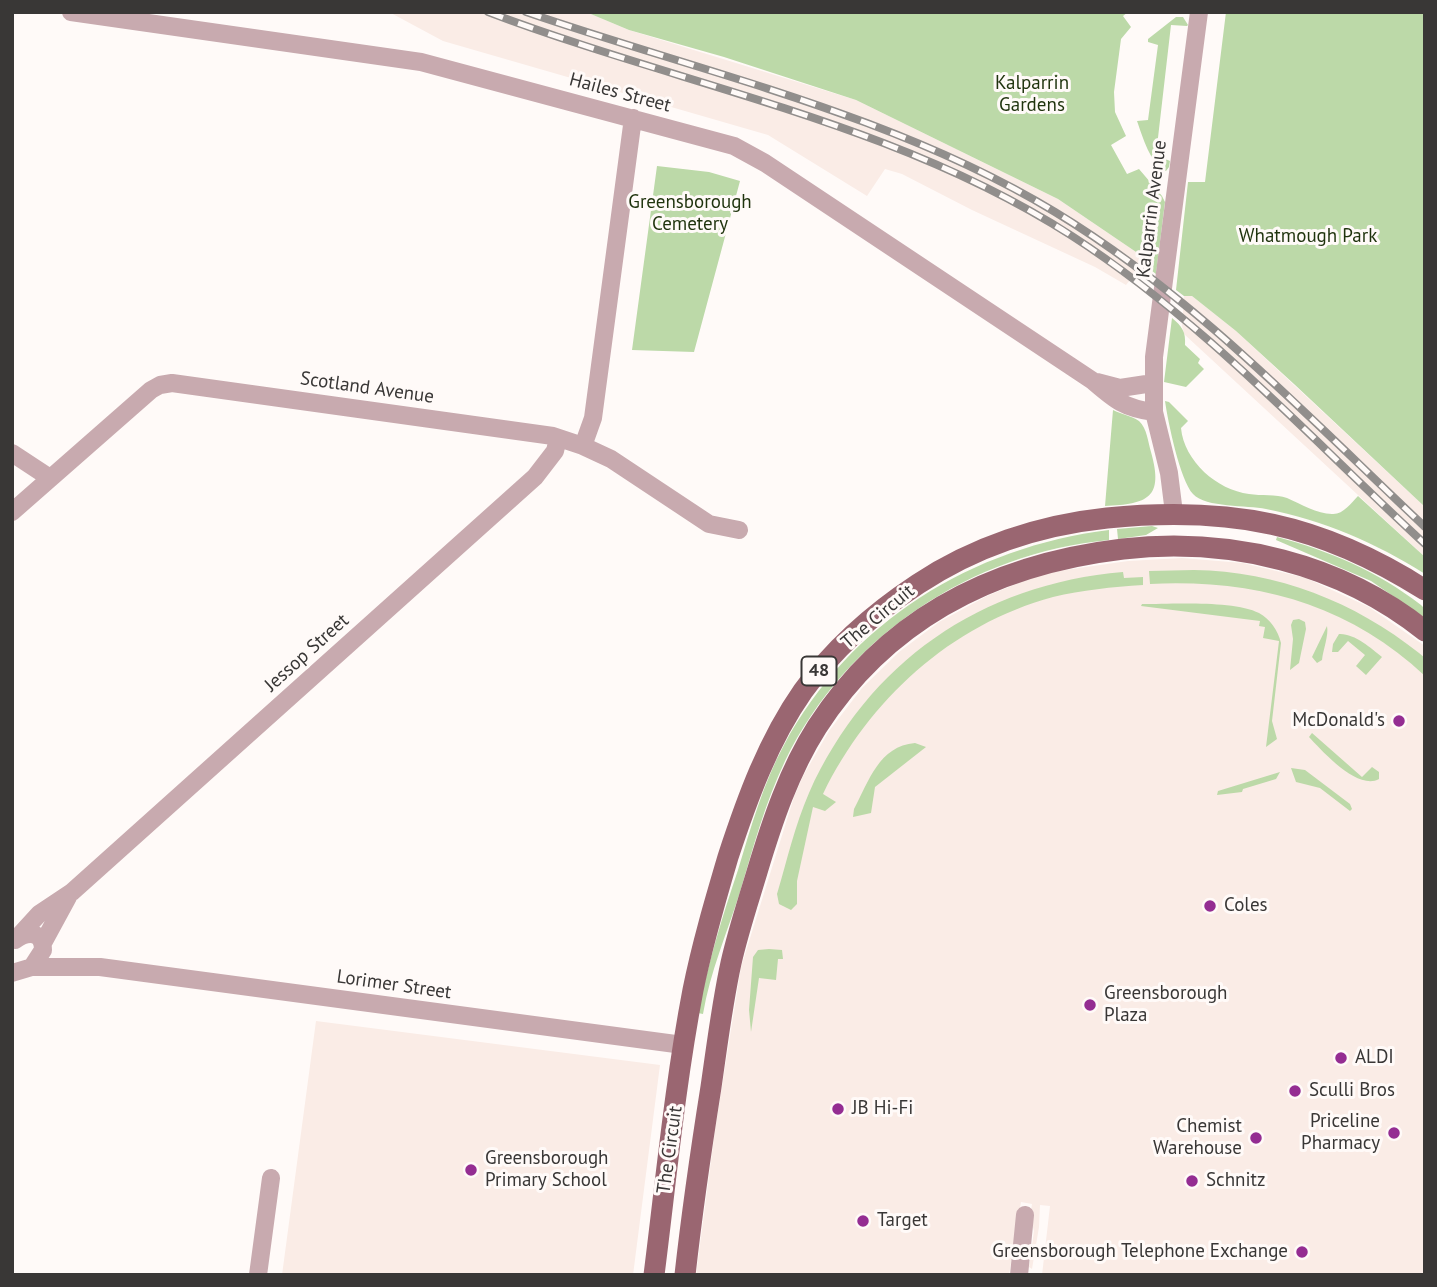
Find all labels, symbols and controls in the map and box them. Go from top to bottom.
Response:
street label: Hailes Street [567,69,673,117]
park label: Kalparrin Gardens [995,73,1069,117]
street label: Kalparrin Avenue [1132,139,1172,279]
park label: Greensborough Cemetery [628,192,752,236]
park label: Whatmough Park [1239,226,1377,248]
street label: Scotland Avenue [299,367,435,409]
street label: The Circuit [837,580,919,654]
street label: Jessop Street [260,609,354,697]
road number: 48 [802,656,836,686]
place label: McDonald's [1292,710,1385,732]
marker: McDonald's [1391,713,1407,729]
place label: Coles [1224,895,1268,917]
marker: Coles [1202,898,1218,914]
street label: Lorimer Street [335,966,453,1004]
place label: Greensborough Plaza [1104,983,1227,1027]
marker: Greensborough Plaza [1082,997,1098,1013]
place label: ALDI [1355,1047,1394,1069]
marker: ALDI [1333,1050,1349,1066]
place label: Sculli Bros [1309,1080,1395,1102]
marker: Sculli Bros [1287,1083,1303,1099]
place label: JB Hi-Fi [852,1098,913,1120]
marker: JB Hi-Fi [830,1101,846,1117]
street label: The Circuit [653,1105,687,1195]
place label: Priceline Pharmacy [1301,1111,1380,1155]
place label: Chemist Warehouse [1153,1116,1242,1160]
marker: Priceline Pharmacy [1386,1125,1402,1141]
marker: Chemist Warehouse [1248,1130,1264,1146]
place label: Greensborough Primary School [485,1148,608,1192]
marker: Greensborough Primary School [463,1162,479,1178]
place label: Schnitz [1206,1170,1265,1192]
marker: Schnitz [1184,1173,1200,1189]
place label: Target [877,1210,928,1232]
marker: Target [855,1213,871,1229]
place label: Greensborough Telephone Exchange [992,1241,1288,1263]
marker: Greensborough Telephone Exchange [1294,1244,1310,1260]

